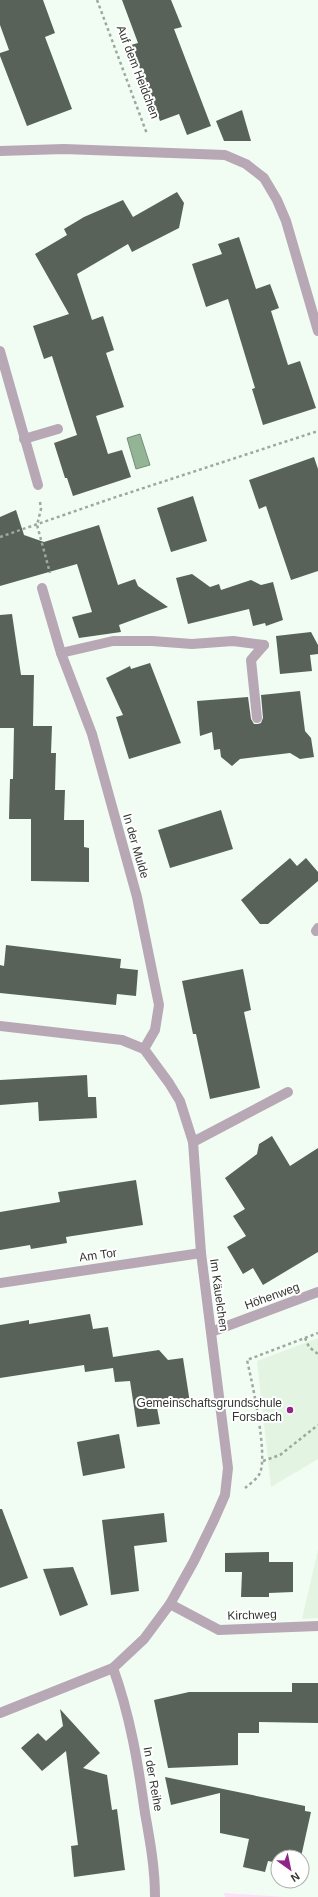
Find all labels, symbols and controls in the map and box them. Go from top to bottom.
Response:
street label: Auf dem Heidchen [114,23,162,121]
street label: In der Mulde [120,812,152,880]
street label: Am Tor [78,1245,118,1265]
street label: Im Käuelchen [207,1258,231,1332]
street label: Höhenweg [243,1280,301,1312]
place label: Gemeinschaftsgrundschule Forsbach [137,1396,282,1424]
marker: Gemeinschaftsgrundschule Forsbach [285,1405,295,1415]
street label: Kirchweg [227,1607,277,1623]
street label: In der Reihe [140,1746,166,1813]
north arrow [270,1849,310,1889]
text: N [289,1870,302,1885]

